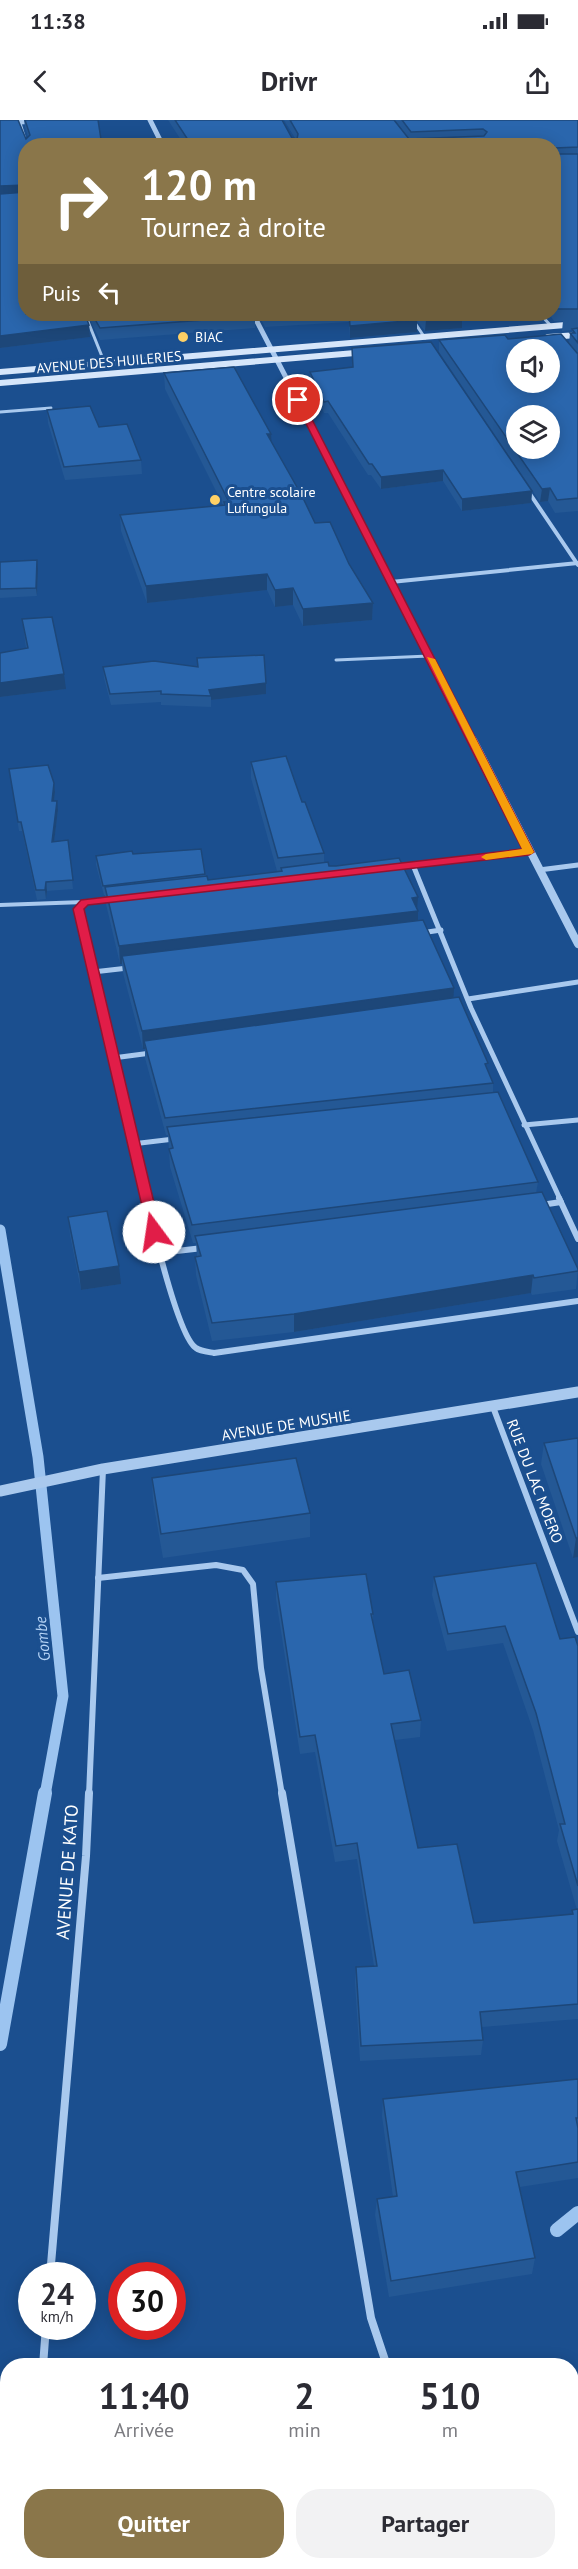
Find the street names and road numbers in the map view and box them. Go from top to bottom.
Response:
street label: AVENUE DES HUILERIES [36,347,182,377]
street label: AVENUE DE MUSHIE [220,1405,352,1445]
street label: RUE DU LAC MOERO [503,1416,567,1546]
street label: AVENUE DE KATO [51,1804,83,1940]

